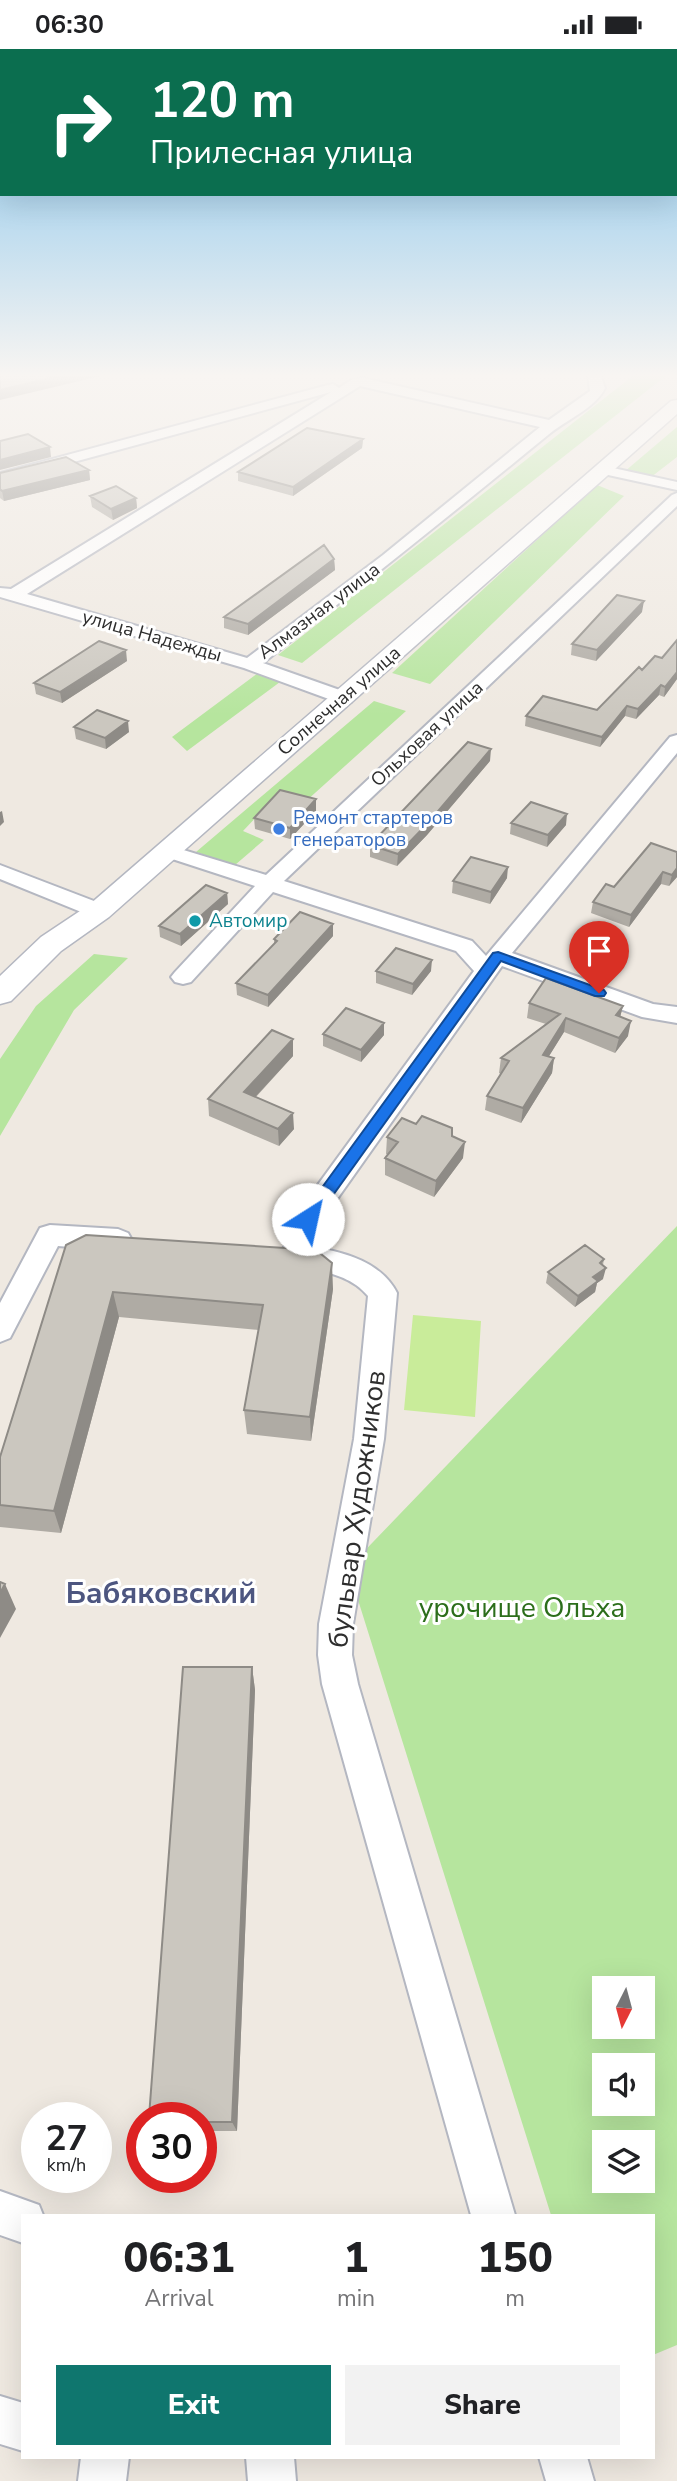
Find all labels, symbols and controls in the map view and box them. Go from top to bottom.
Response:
text: 06:30 [35,7,104,42]
text: 120 m [150,67,294,134]
icon: right [35,77,126,168]
text: Прилесная улица [150,131,413,174]
street label: Алмазная улица [253,557,385,665]
street label: улица Надежды [79,604,225,668]
street label: Солнечная улица [272,640,406,762]
street label: Ольховая улица [365,675,489,793]
place label: Ремонт стартеров генераторов [293,805,453,853]
marker: Ремонт стартеров генераторов [271,821,287,837]
place label: Автомир [209,908,287,934]
marker: Автомир [187,913,203,929]
pin [569,921,629,993]
icon: arrive [580,932,618,970]
position arrow [271,1182,345,1256]
street label: бульвар Художников [319,1368,395,1650]
district label: Бабяковский [66,1573,256,1614]
park label: урочище Ольха [419,1589,625,1627]
north arrow [592,1976,654,2039]
map controls [592,1976,655,2193]
button: sound [592,2053,655,2116]
speed limit sign: 30 [126,2102,217,2193]
text: 27 [45,2115,88,2162]
button: layers [592,2130,655,2193]
text: km/h [47,2153,86,2177]
text: 06:31 [123,2230,235,2287]
text: 1 [343,2230,369,2287]
text: 150 [477,2230,553,2287]
text: Arrival [144,2283,214,2314]
text: min [337,2283,375,2314]
text: m [505,2283,525,2314]
button: Exit [56,2365,331,2445]
button: Share [345,2365,620,2445]

